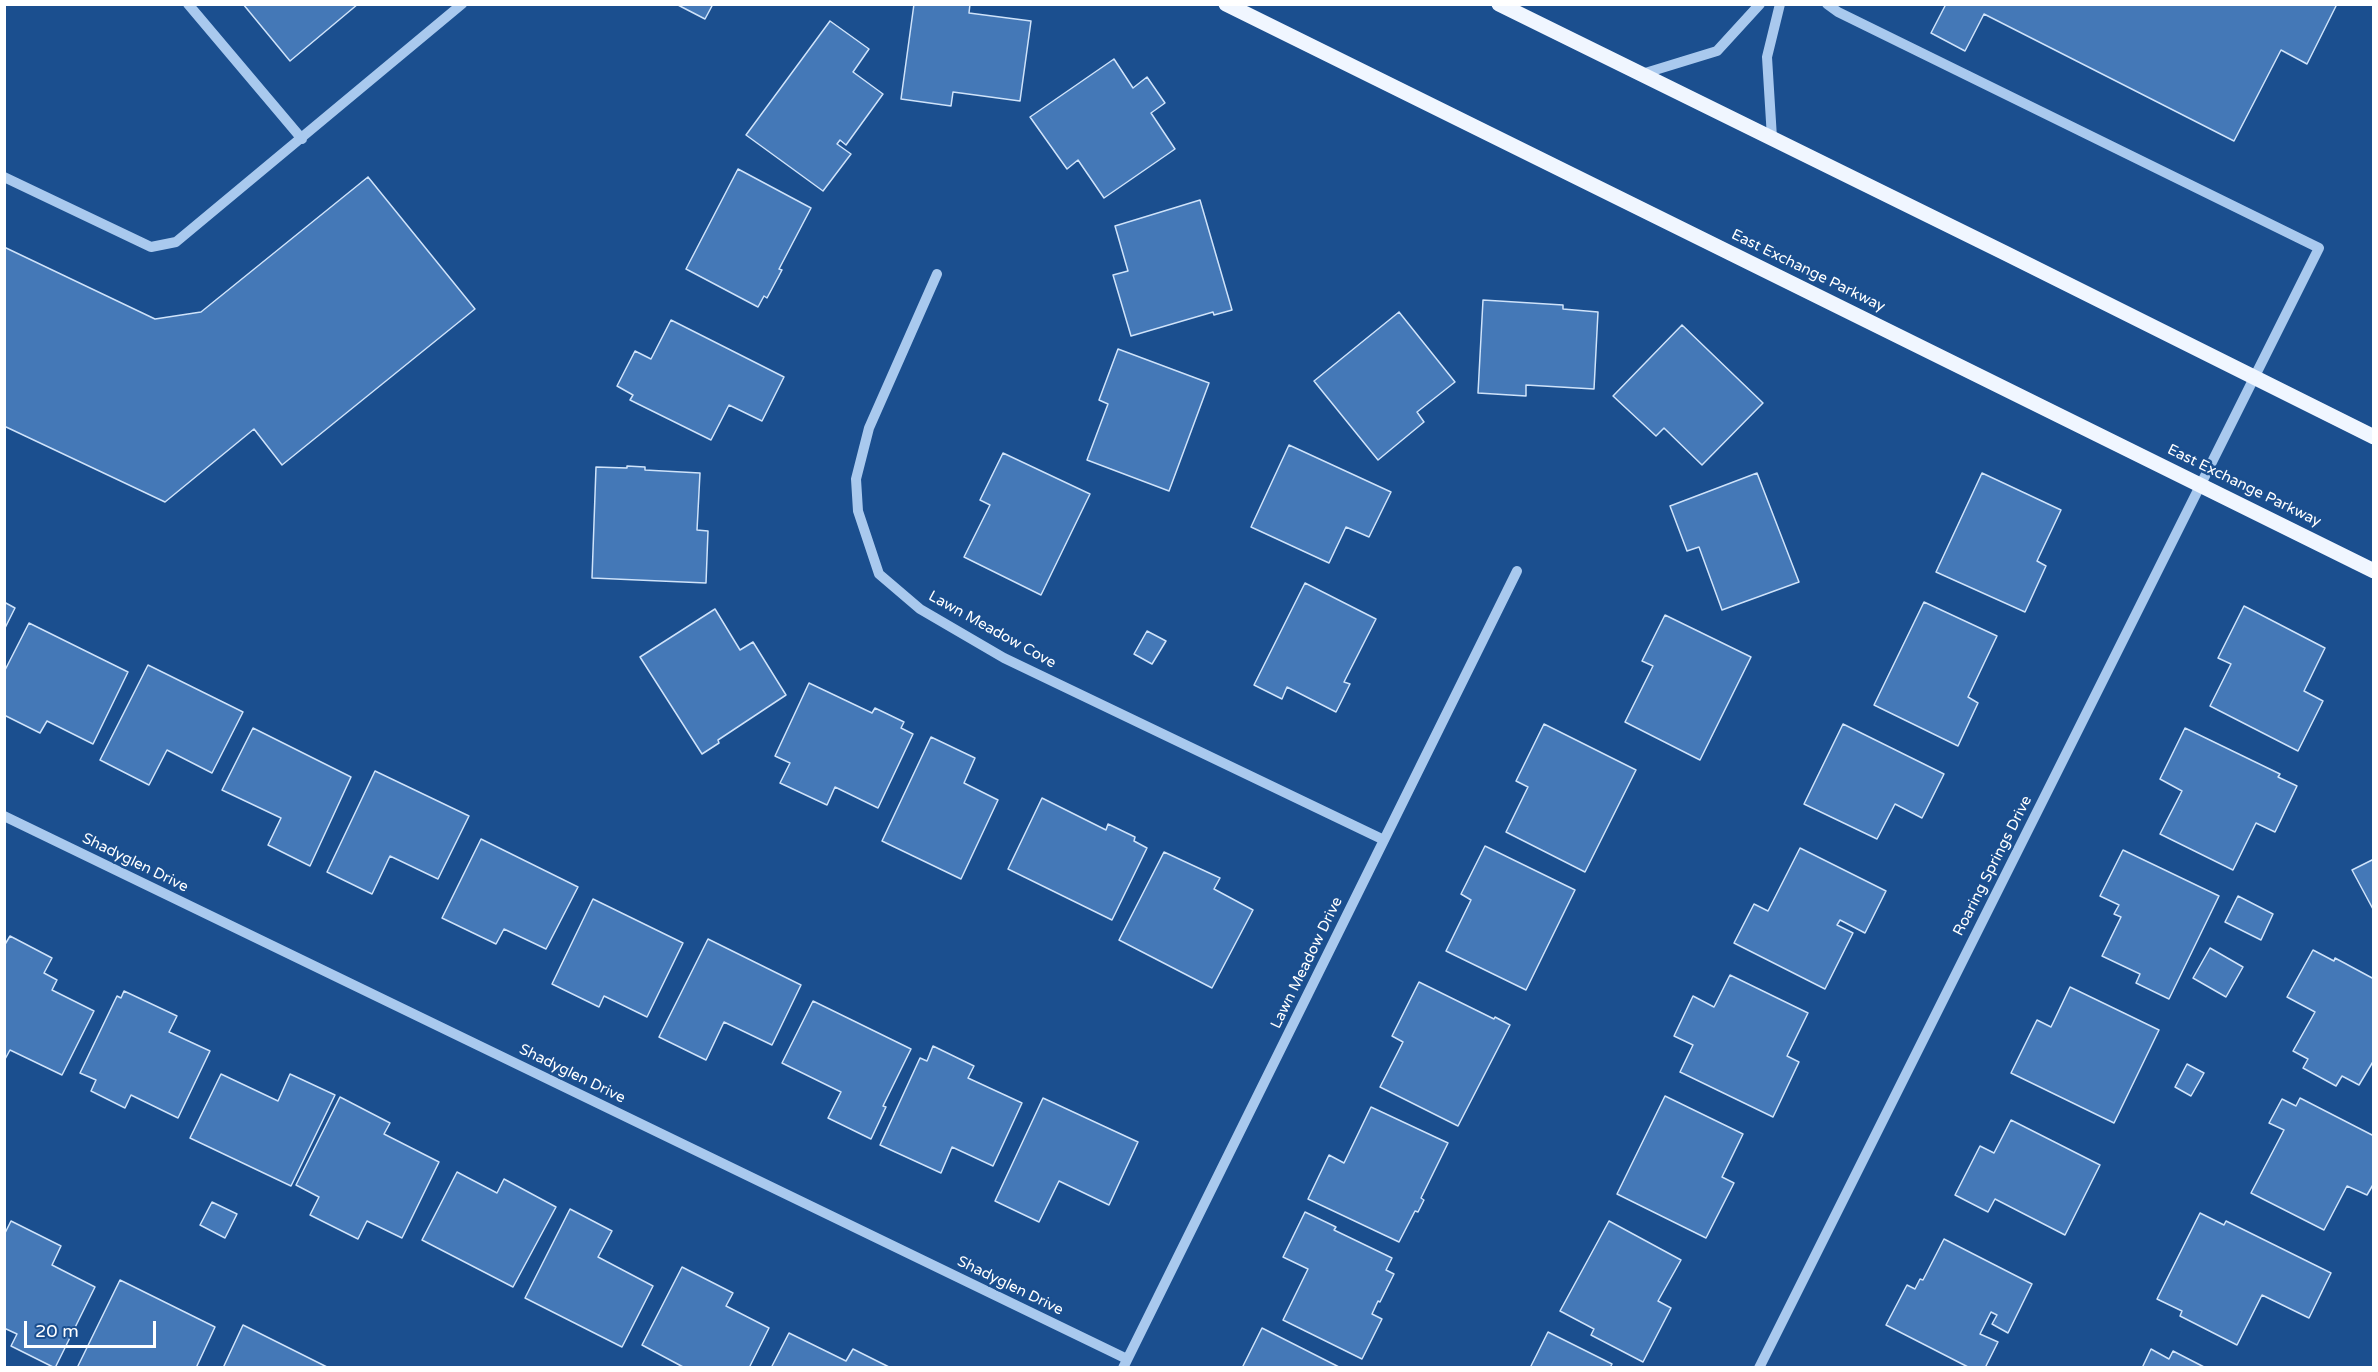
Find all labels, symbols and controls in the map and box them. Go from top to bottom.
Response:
street label: East Exchange Parkway [1728,226,1888,316]
street label: East Exchange Parkway [2164,441,2324,531]
street label: Lawn Meadow Cove [925,588,1059,672]
street label: Roaring Springs Drive [1950,793,2036,939]
street label: Shadyglen Drive [79,830,191,896]
street label: Lawn Meadow Drive [1267,894,1347,1032]
street label: Shadyglen Drive [516,1041,628,1107]
street label: Shadyglen Drive [954,1253,1066,1319]
scale bar [27,1309,159,1347]
text: 20 m [35,1320,79,1342]

